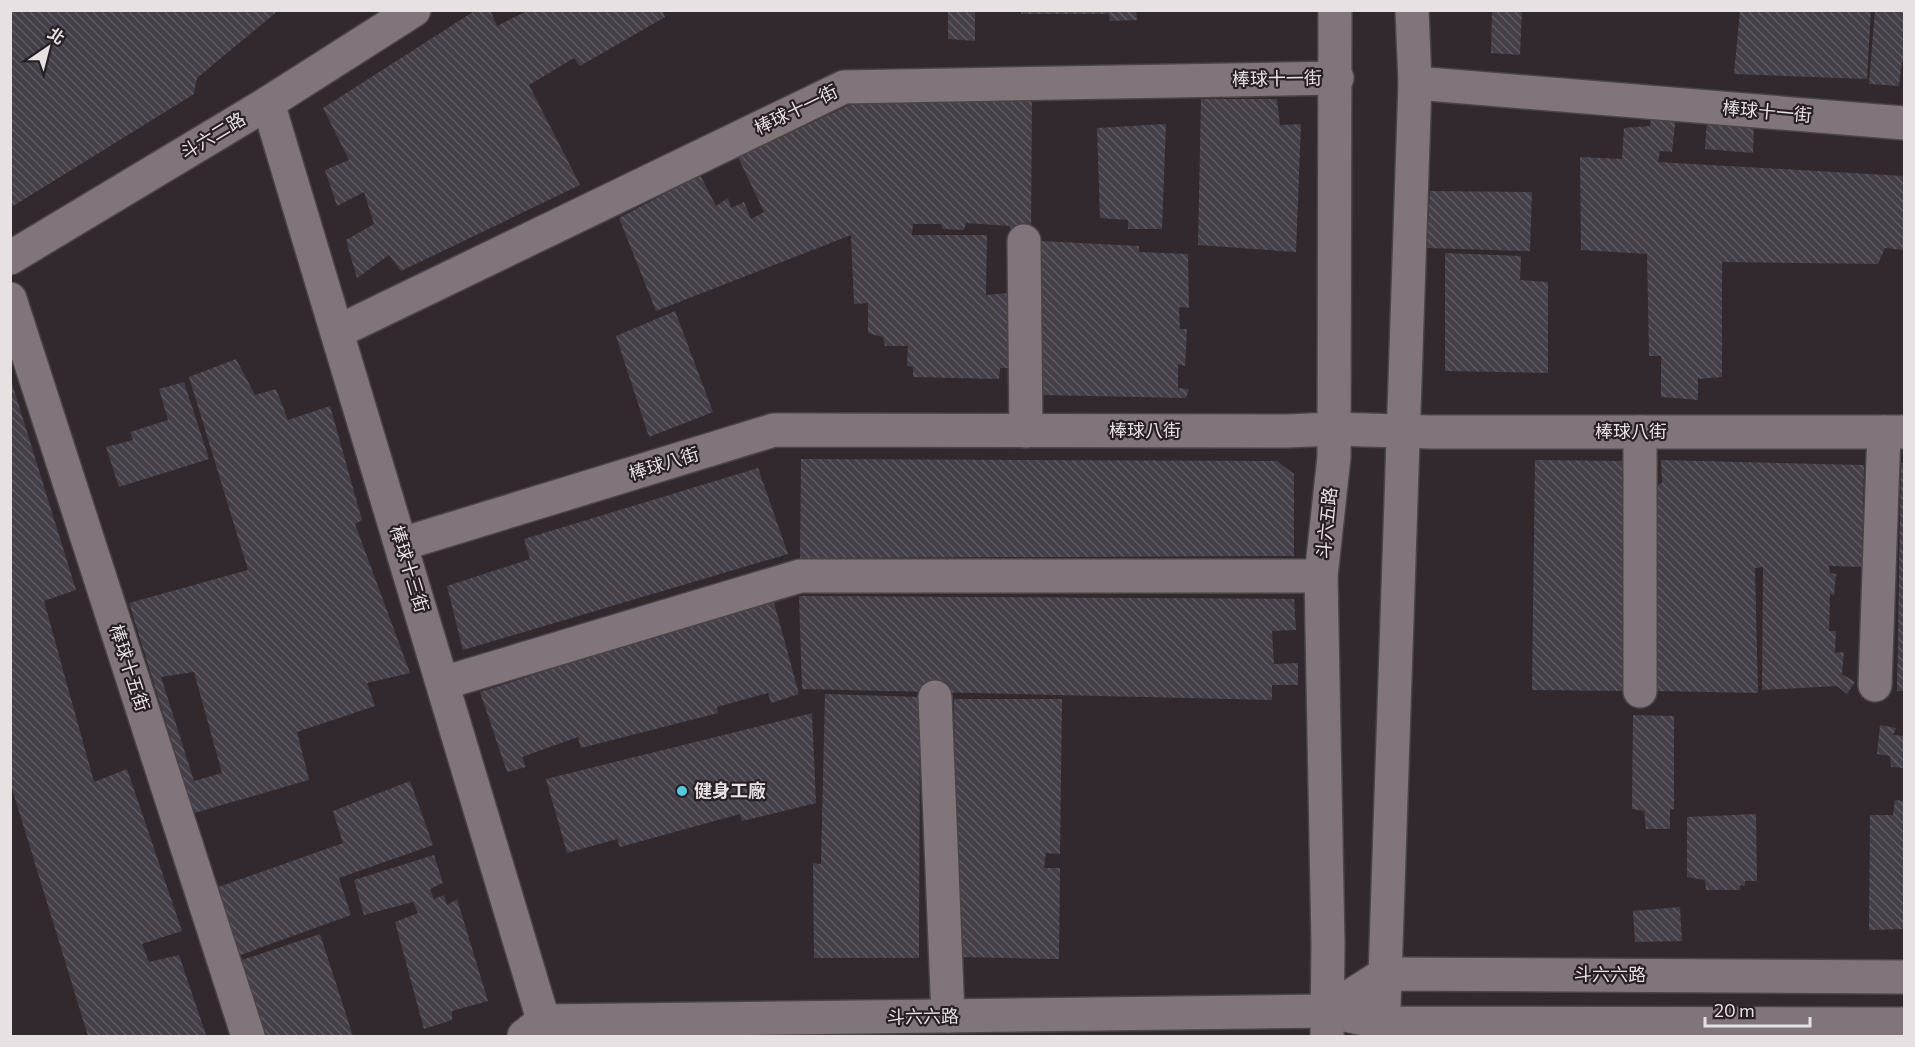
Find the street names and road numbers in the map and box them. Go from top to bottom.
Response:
street label: 棒球十一街 [1232,66,1322,90]
street label: 棒球十一街 [750,79,841,139]
street label: 棒球十一街 [1721,96,1813,126]
street label: 斗六二路 [176,107,249,163]
street label: 棒球八街 [1109,419,1181,441]
street label: 棒球八街 [1595,420,1667,442]
street label: 棒球八街 [626,442,701,484]
street label: 斗六五路 [1311,486,1341,560]
street label: 棒球十三街 [386,522,434,615]
street label: 棒球十五街 [106,621,154,714]
street label: 斗六六路 [1574,963,1646,985]
street label: 斗六六路 [887,1004,959,1028]

